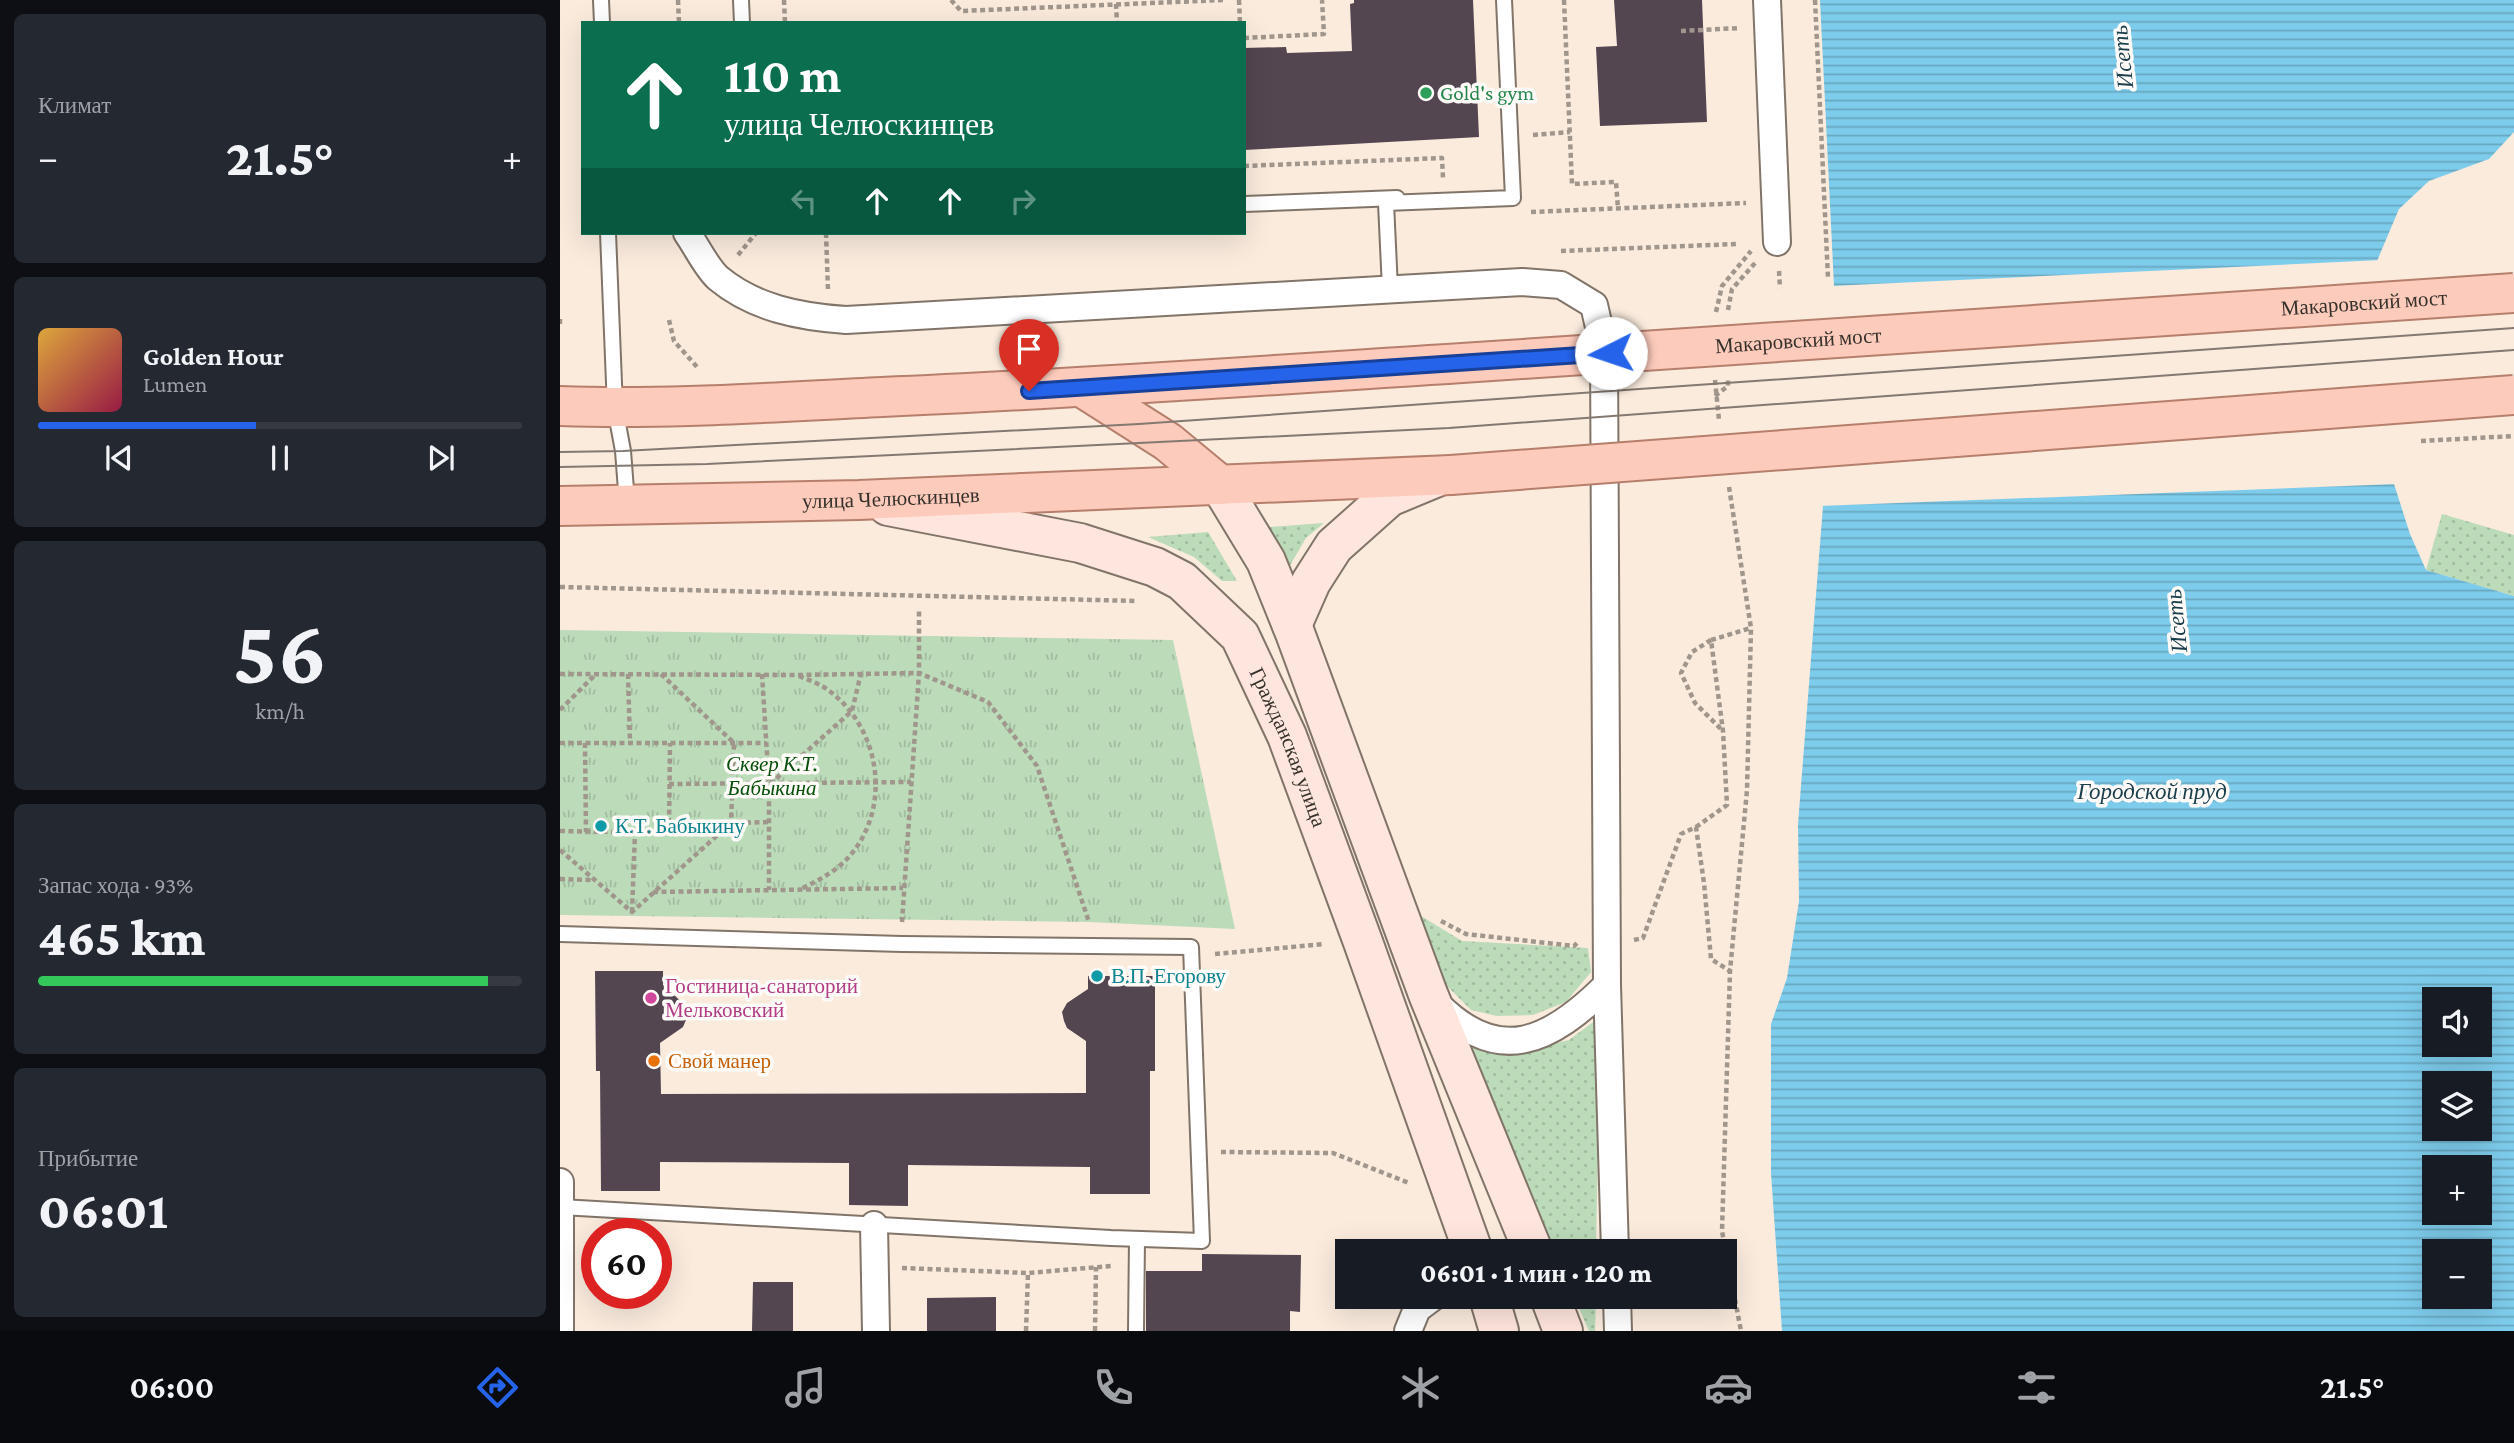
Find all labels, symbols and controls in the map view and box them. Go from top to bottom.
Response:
water label: Исеть [2106,24,2138,91]
text: 110 m [724,48,841,103]
icon: ahead [609,49,700,140]
place label: Gold's gym [1440,81,1534,105]
marker: Gold's gym [1418,85,1434,101]
text: Климат [38,92,111,118]
text: улица Челюскинцев [724,106,994,142]
text: 21.5° [226,128,334,186]
text: − [38,136,58,178]
text: + [502,136,522,178]
icon: left [785,182,823,220]
icon: ahead [858,182,896,220]
icon: ahead [931,182,969,220]
icon: right [1004,182,1042,220]
street label: Макаровский мост [2280,285,2448,320]
position arrow [1574,316,1648,390]
pin [999,319,1059,391]
street label: Макаровский мост [1714,323,1882,358]
icon: arrive [1010,330,1048,368]
text: Golden Hour [143,342,284,371]
text: Lumen [143,371,207,397]
icon: previous [100,439,138,477]
icon: pause [261,439,299,477]
icon: next [422,439,460,477]
street label: улица Челюскинцев [802,483,980,513]
water label: Исеть [2160,588,2192,655]
text: 56 [233,601,327,703]
street label: Гражданская улица [1245,664,1332,831]
text: km/h [255,698,305,724]
park label: Сквер К.Т. Бабыкина [726,752,818,800]
water label: Городской пруд [2076,778,2227,804]
place label: К.Т. Бабыкину [615,814,745,838]
marker: К.Т. Бабыкину [593,818,609,834]
text: Запас хода · 93% [38,872,193,898]
text: 465 km [38,908,205,966]
place label: В.П. Егорову [1111,964,1226,988]
marker: В.П. Егорову [1089,968,1105,984]
place label: Гостиница-санаторий Мельковский [665,974,858,1022]
map controls [2422,987,2492,1309]
button: sound [2422,987,2492,1057]
marker: Гостиница-санаторий Мельковский [643,990,659,1006]
place label: Свой манер [668,1049,771,1073]
marker: Свой манер [646,1053,662,1069]
button: layers [2422,1071,2492,1141]
text: Прибытие [38,1145,138,1171]
button: + [2422,1155,2492,1225]
text: 06:01 [38,1181,168,1239]
speed limit sign: 60 [581,1218,672,1309]
button: − [2422,1239,2492,1309]
text: 06:01 · 1 мин · 120 m [1420,1259,1652,1288]
icon: directions [473,1363,522,1412]
icon: music [781,1363,830,1412]
icon: phone [1089,1363,1138,1412]
icon: climate [1396,1363,1445,1412]
icon: car [1704,1363,1753,1412]
icon: filters [2012,1363,2061,1412]
text: 06:00 [129,1369,214,1405]
text: 21.5° [2320,1369,2385,1405]

